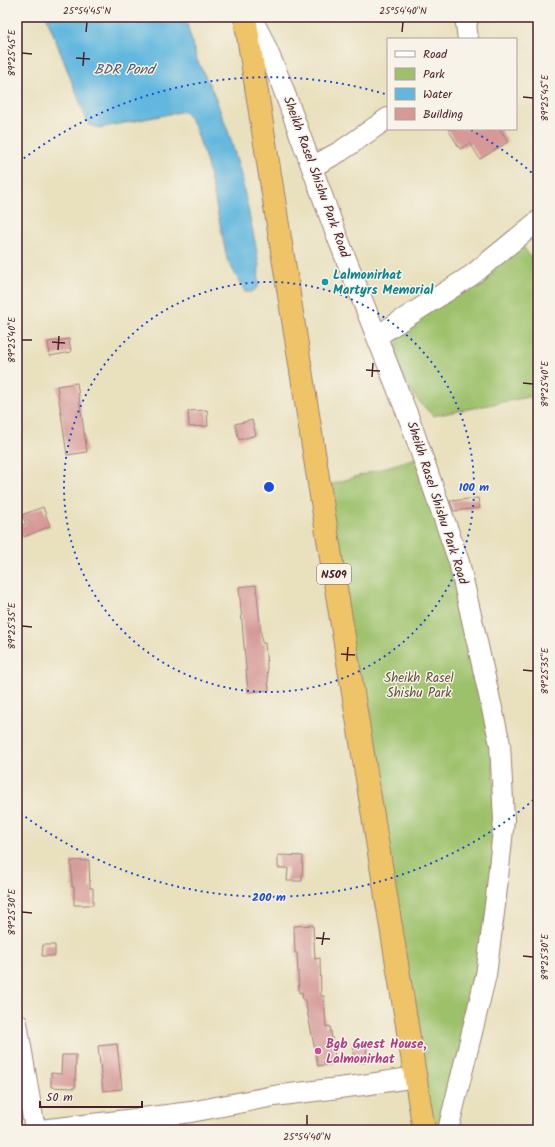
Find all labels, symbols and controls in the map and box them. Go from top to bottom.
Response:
text: 25°54'45"N [63,3,111,19]
text: 25°54'40"N [379,3,427,19]
text: 89°25'45"E [4,28,20,76]
legend [387,38,517,130]
text: Road [423,45,448,64]
water label: BDR Pond [94,59,157,81]
text: Park [423,65,445,84]
text: 89°25'45"E [537,73,553,121]
text: Water [423,85,453,104]
street label: Sheikh Rasel Shishu Park Road [277,93,355,261]
text: Building [423,105,463,124]
place label: Lalmonirhat Martyrs Memorial [333,265,434,301]
marker: Lalmonirhat Martyrs Memorial [320,277,330,287]
text: 89°25'40"E [4,316,20,363]
text: 89°25'40"E [537,360,553,407]
street label: Sheikh Rasel Shishu Park Road [401,419,473,588]
text: 100 m [459,478,489,497]
centre of rings [262,480,276,494]
road number: N509 [317,564,351,584]
text: 89°25'35"E [4,601,20,650]
text: 89°25'35"E [537,646,553,695]
park label: Sheikh Rasel Shishu Park [384,668,454,704]
text: 89°25'30"E [4,887,20,935]
text: 200 m [252,888,286,907]
text: 89°25'30"E [537,932,553,980]
place label: Bgb Guest House, Lalmonirhat [326,1034,427,1070]
marker: Bgb Guest House, Lalmonirhat [313,1046,323,1056]
scale bar [40,1083,142,1109]
text: 50 m [46,1088,73,1107]
text: 25°54'40"N [283,1129,331,1145]

